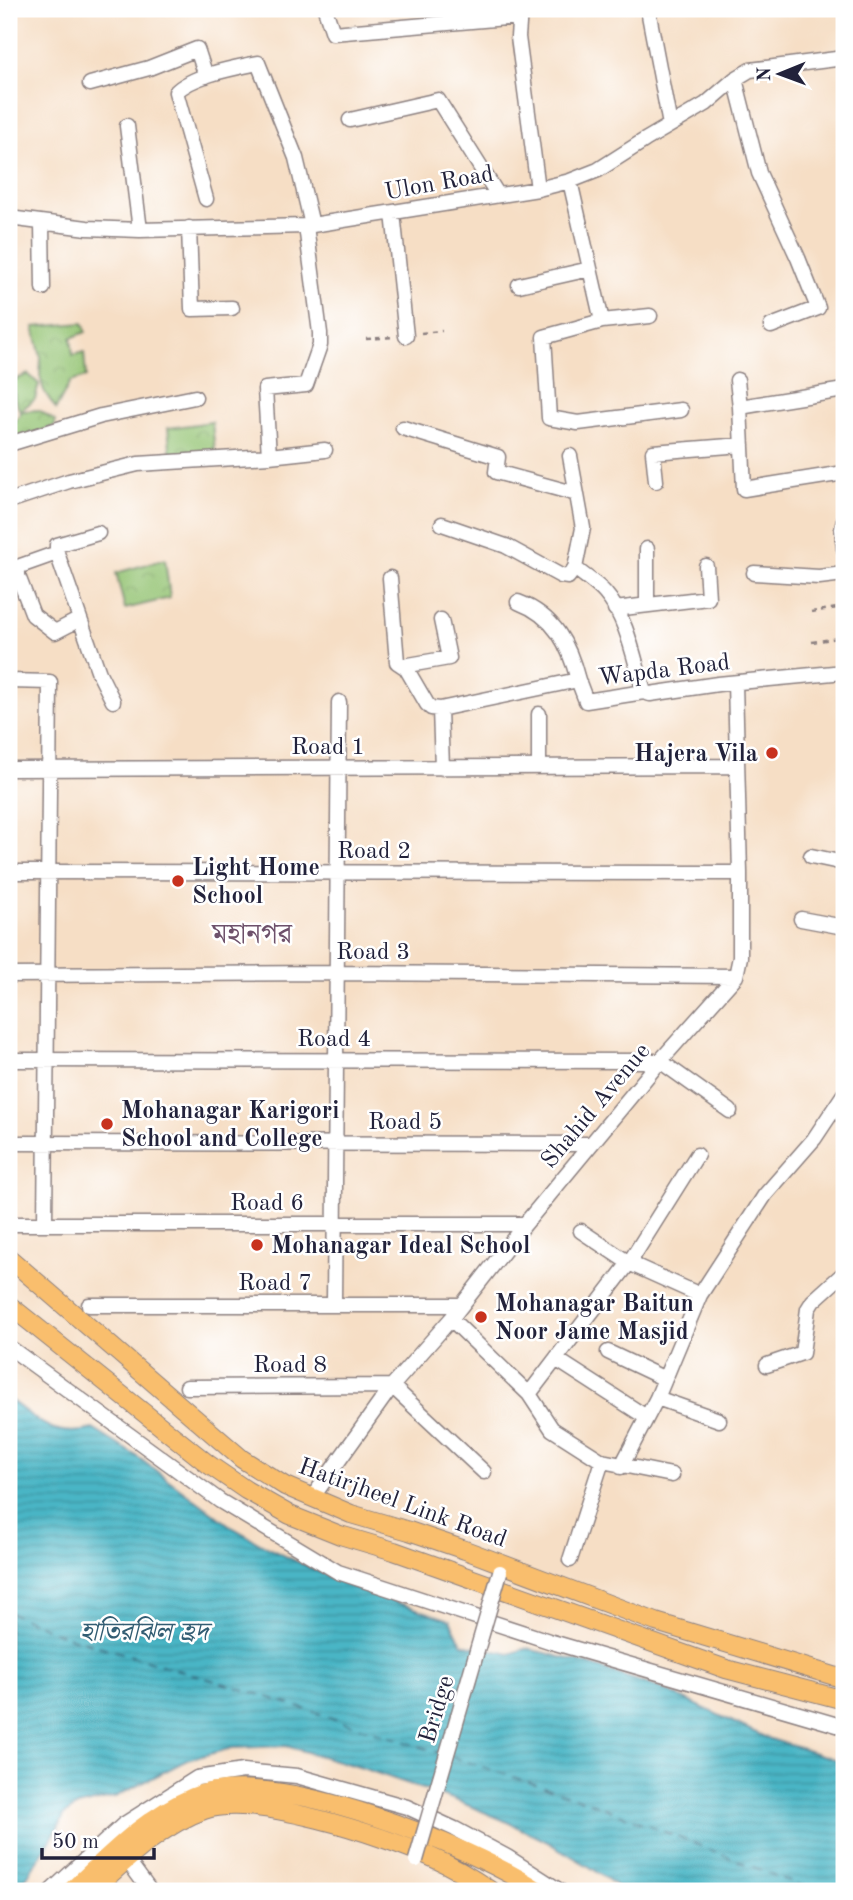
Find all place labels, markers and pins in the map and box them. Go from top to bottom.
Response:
place label: Hajera Vila [634,743,758,767]
marker: Hajera Vila [764,745,780,761]
place label: Light Home School [192,857,320,909]
marker: Light Home School [170,873,186,889]
place label: Mohanagar Karigori School and College [121,1100,339,1152]
marker: Mohanagar Karigori School and College [99,1116,115,1132]
place label: Mohanagar Ideal School [271,1235,531,1259]
marker: Mohanagar Ideal School [249,1237,265,1253]
place label: Mohanagar Baitun Noor Jame Masjid [495,1293,694,1345]
marker: Mohanagar Baitun Noor Jame Masjid [473,1309,489,1325]

